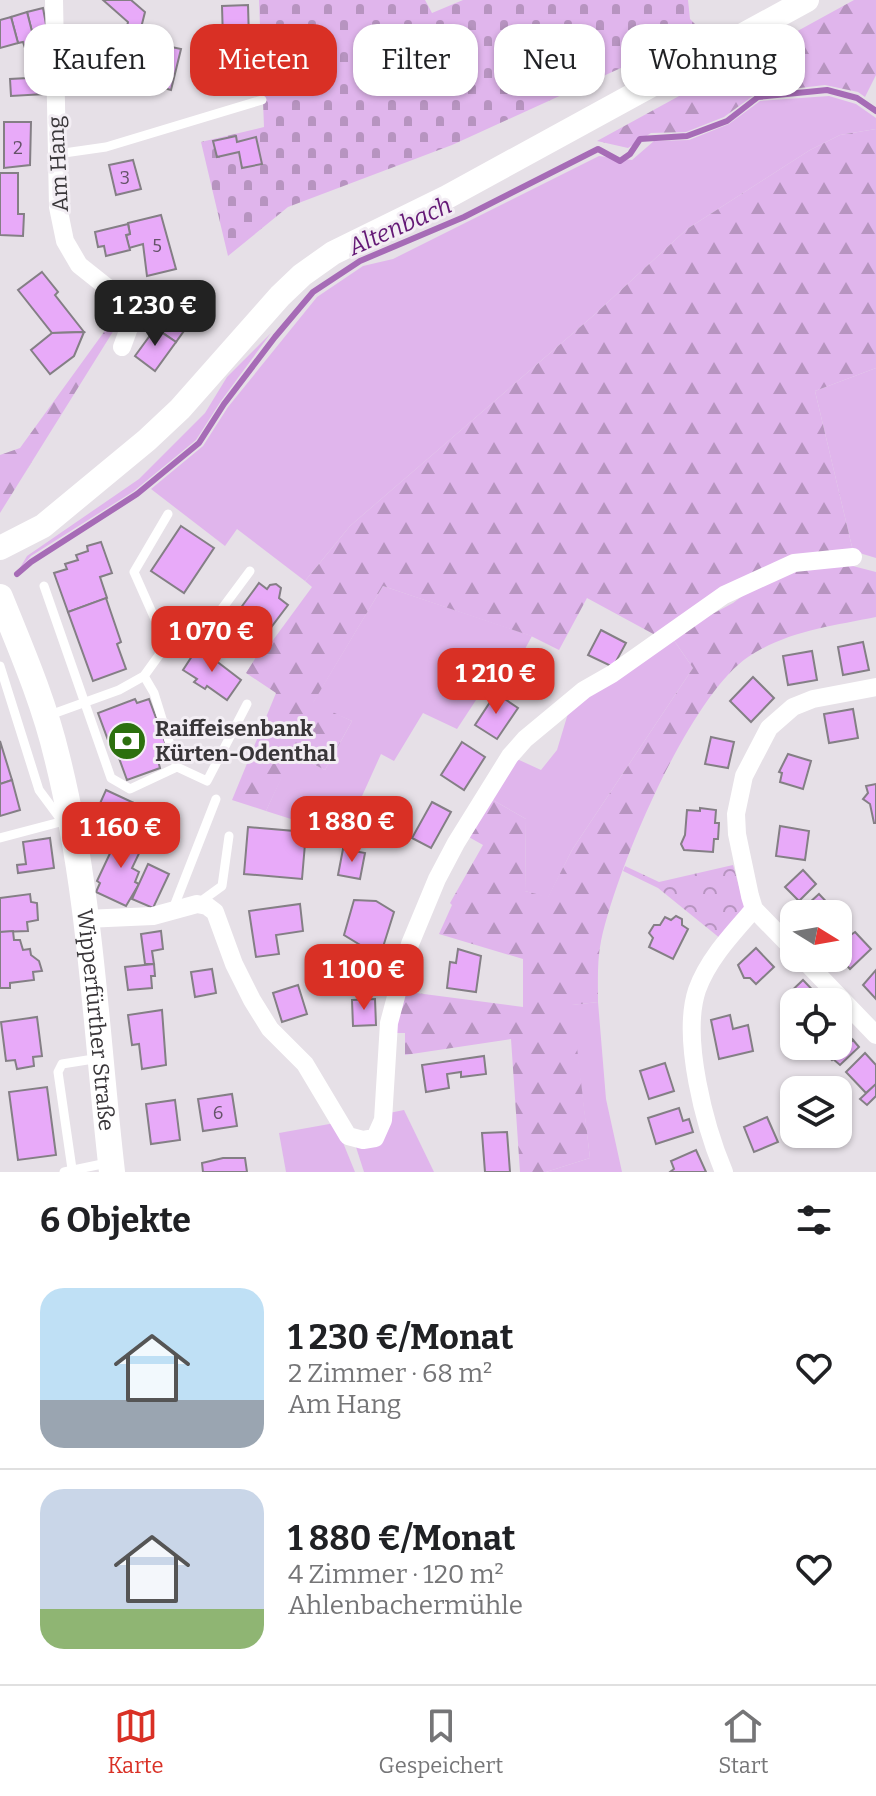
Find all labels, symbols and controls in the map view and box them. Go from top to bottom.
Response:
chip: Kaufen [24,24,174,96]
chip: Mieten [190,24,337,96]
chip: Filter [353,24,478,96]
chip: Neu [494,24,605,96]
chip: Wohnung [621,24,805,96]
street label: Am Hang [42,115,74,213]
house number: 2 [13,137,23,159]
house number: 3 [120,167,130,189]
water label: Altenbach [343,191,456,262]
house number: 5 [152,235,162,257]
pin: 1 230 € [81,280,229,348]
text: 1 230 € [113,290,197,321]
pin: 1 070 € [138,606,286,674]
text: 1 070 € [169,616,255,647]
pin: 1 210 € [422,648,570,716]
text: 1 210 € [455,658,537,689]
place label: Raiffeisenbank Kürten-Odenthal [155,715,336,767]
bank icon: Raiffeisenbank Kürten-Odenthal [106,720,148,762]
pin: 1 880 € [278,796,426,864]
pin: 1 160 € [47,802,195,870]
text: 1 880 € [309,806,395,837]
text: 1 160 € [80,812,162,843]
north arrow [780,900,852,972]
map controls [780,900,852,1148]
street label: Wipperfürther Straße [71,907,121,1132]
pin: 1 100 € [290,944,438,1012]
text: 1 100 € [323,954,405,985]
button: locate [780,988,852,1060]
button: layers [780,1076,852,1148]
house number: 6 [213,1102,223,1124]
icon: filters [792,1198,836,1242]
text: 6 Objekte [40,1200,191,1241]
text: 1 230 €/Monat [288,1317,513,1358]
icon: home [104,1320,200,1416]
icon: heart [792,1346,836,1390]
text: 2 Zimmer · 68 m² [288,1358,492,1389]
text: Am Hang [288,1389,401,1420]
text: 1 880 €/Monat [288,1518,516,1559]
icon: home [104,1521,200,1617]
icon: heart [792,1547,836,1591]
text: 4 Zimmer · 120 m² [288,1559,504,1590]
text: Ahlenbachermühle [288,1590,523,1621]
tab: Karte [107,1704,164,1779]
tab: Gespeichert [378,1704,503,1779]
tab: Start [718,1704,769,1779]

